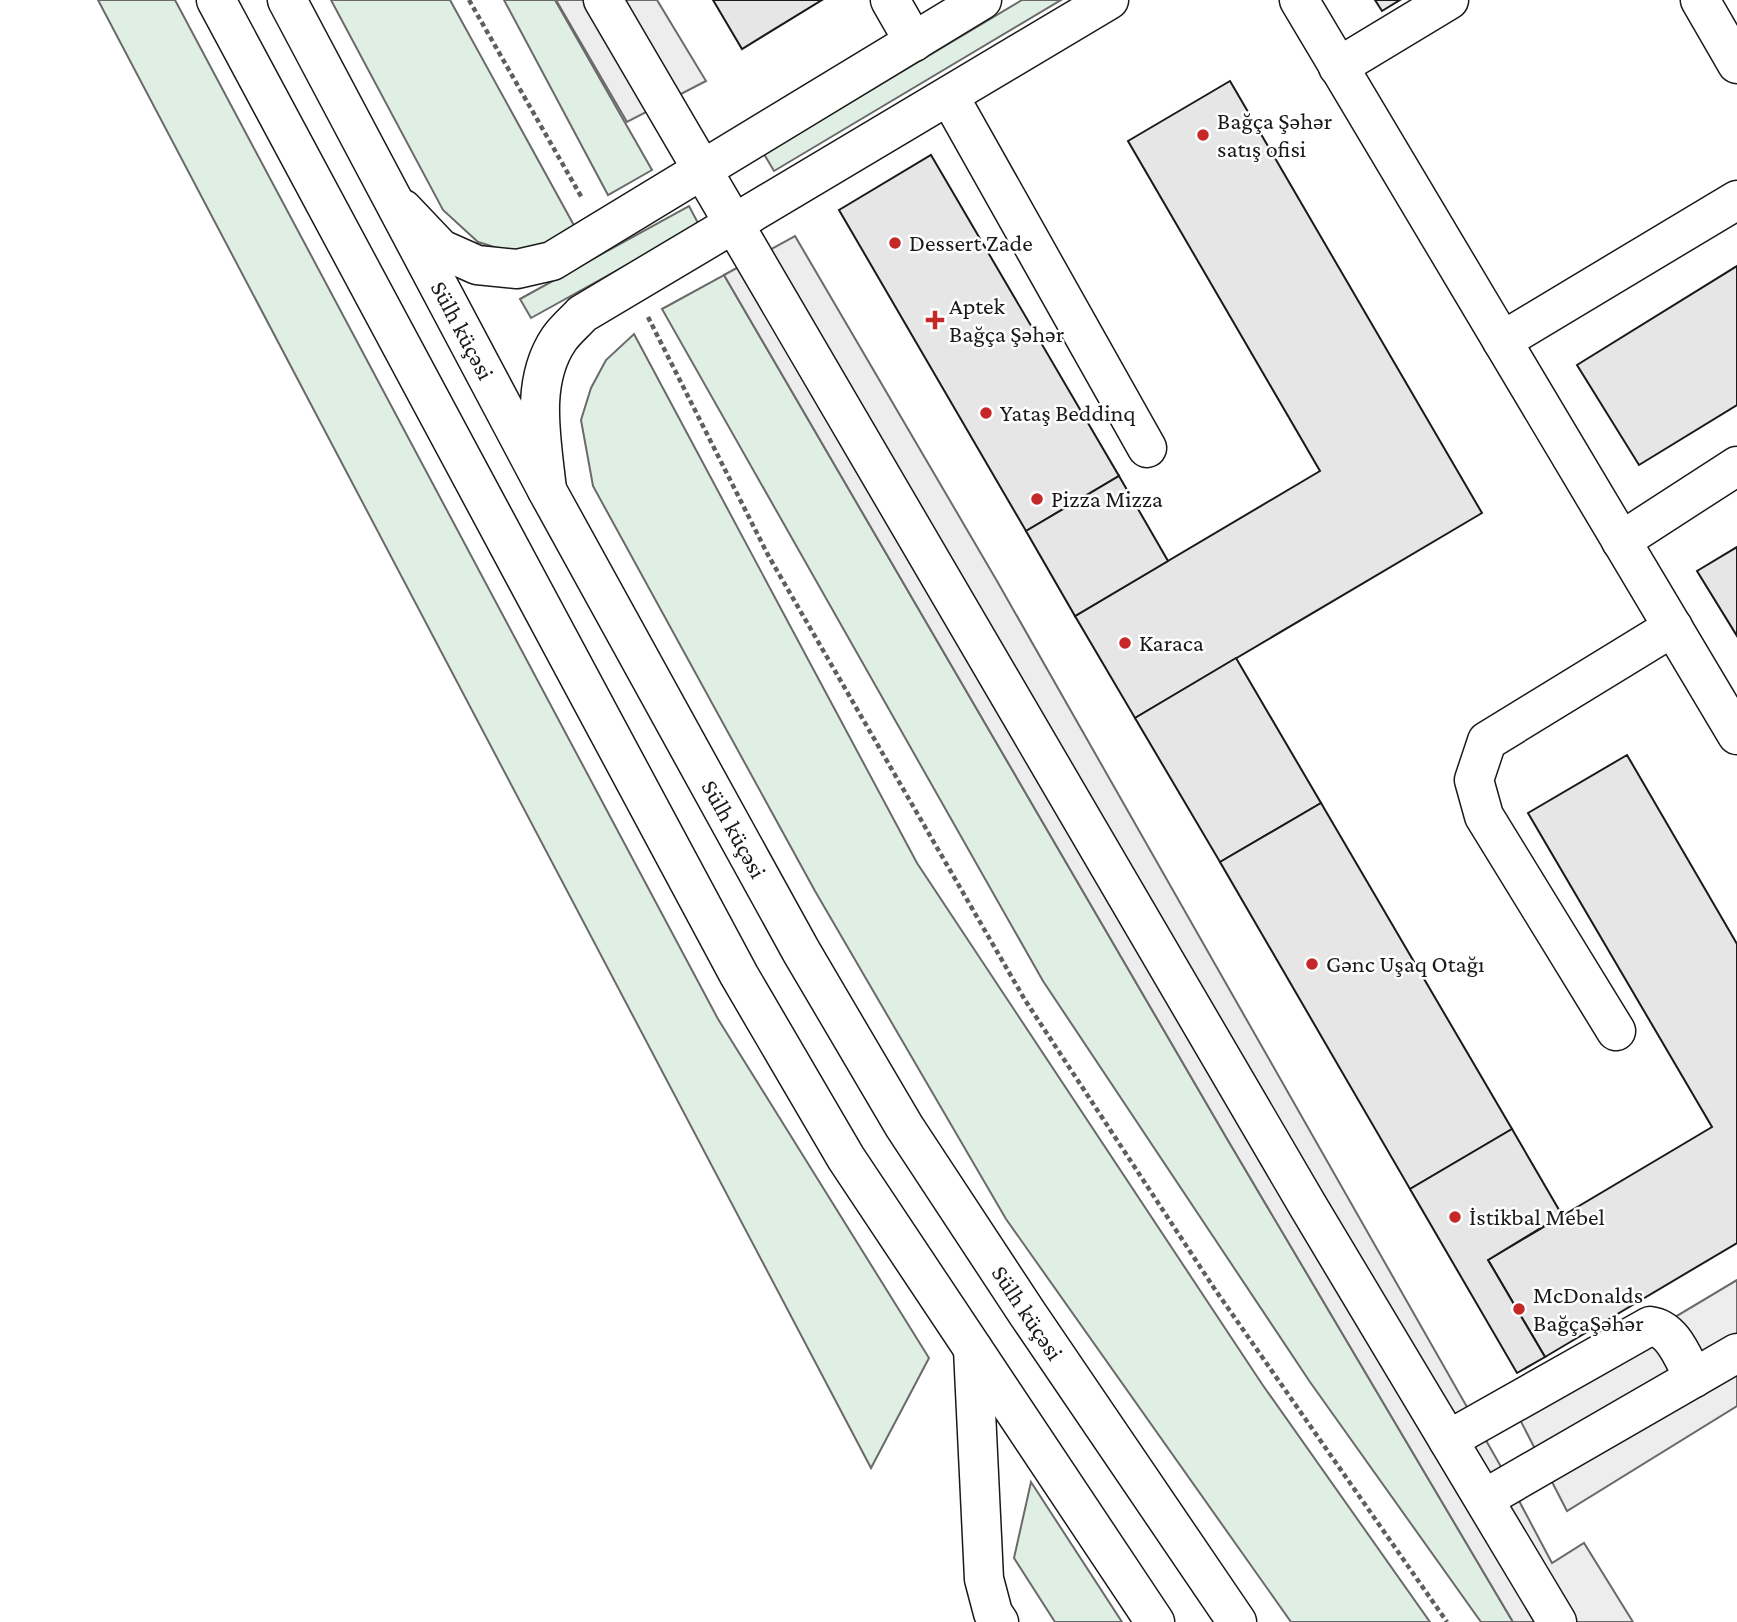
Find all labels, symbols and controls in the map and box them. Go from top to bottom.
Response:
place label: Bağça Şəhər satış ofisi [1217,107,1333,162]
marker: Bağça Şəhər satış ofisi [1195,127,1211,143]
place label: Dessert Zade [909,229,1033,256]
marker: Dessert Zade [887,235,903,251]
street label: Sülh küçəsi [425,276,500,384]
place label: Aptek Bağça Şəhər [949,292,1065,347]
marker: Aptek Bağça Şəhər [927,312,943,328]
place label: Yataş Beddinq [1000,399,1136,426]
marker: Yataş Beddinq [978,405,994,421]
place label: Pizza Mizza [1051,485,1163,512]
marker: Pizza Mizza [1029,491,1045,507]
place label: Karaca [1139,629,1204,656]
marker: Karaca [1117,635,1133,651]
street label: Sülh küçəsi [696,775,772,883]
place label: Gənc Uşaq Otağı [1326,950,1484,977]
marker: Gənc Uşaq Otağı [1304,956,1320,972]
place label: İstikbal Mebel [1469,1203,1605,1230]
marker: İstikbal Mebel [1447,1209,1463,1225]
street label: Sülh küçəsi [987,1260,1069,1365]
place label: McDonalds BağçaŞəhər [1533,1281,1644,1336]
marker: McDonalds BağçaŞəhər [1511,1301,1527,1317]

